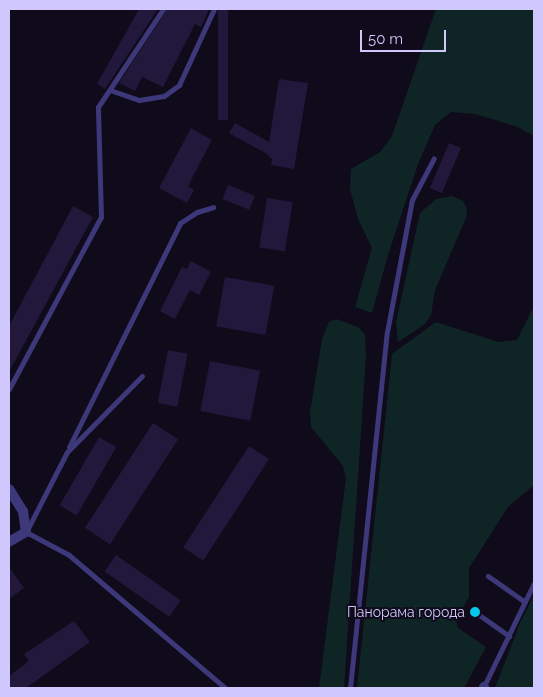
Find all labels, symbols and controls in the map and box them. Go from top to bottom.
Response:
scale bar [363,20,449,52]
text: 50 m [368,30,403,48]
place label: Панорама города [347,604,465,620]
marker: Панорама города [469,606,481,618]

